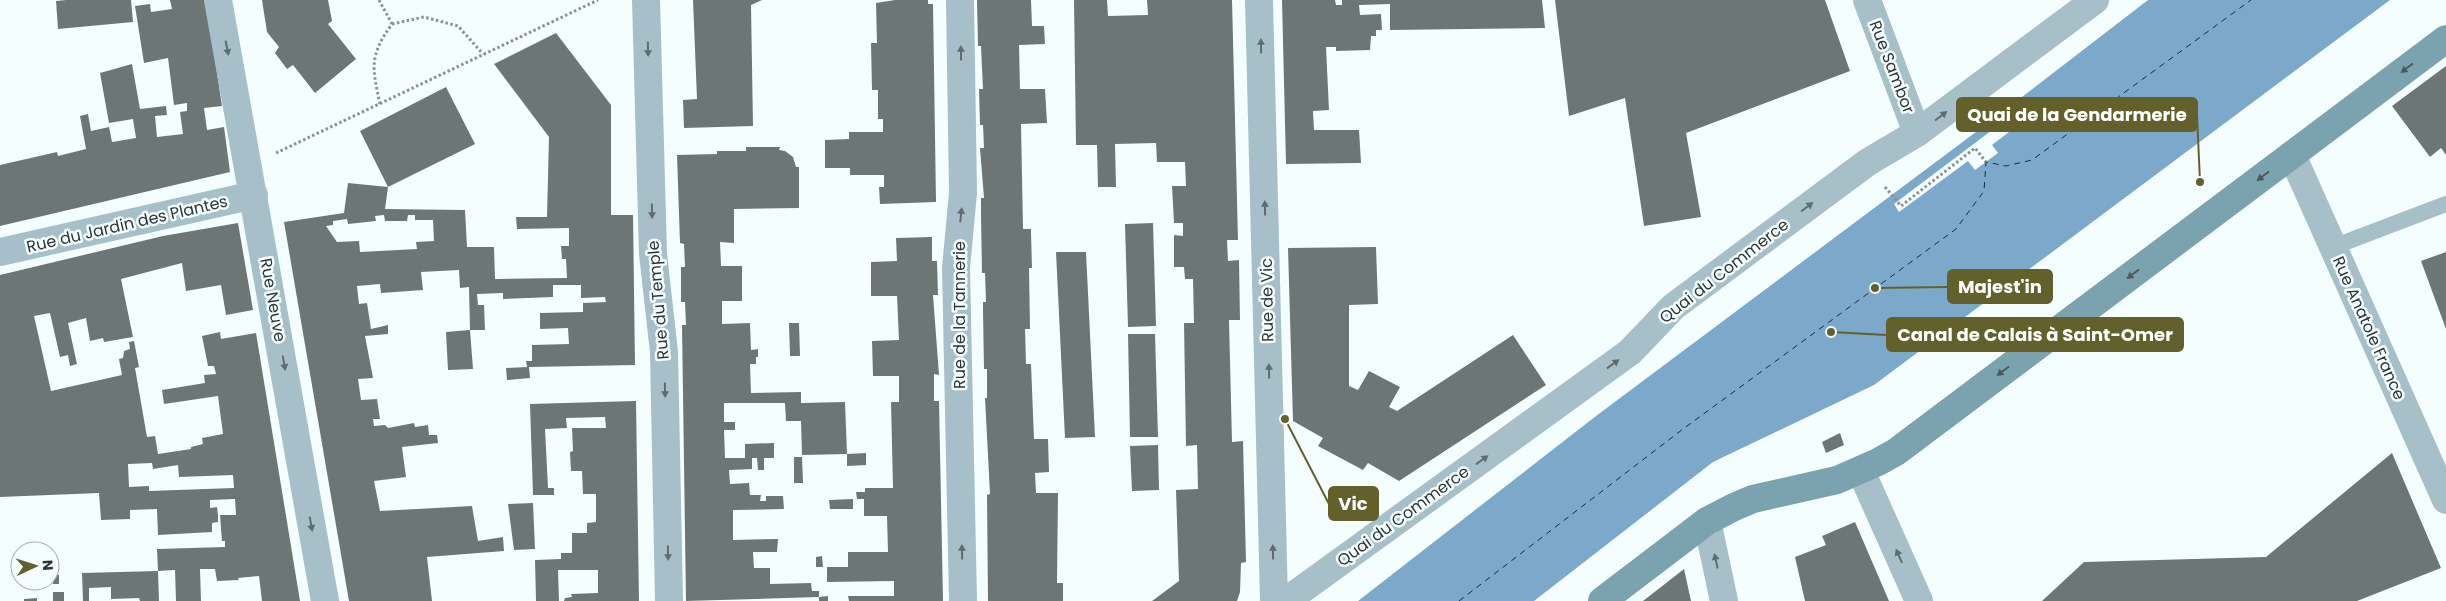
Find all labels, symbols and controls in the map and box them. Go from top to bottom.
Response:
street label: Rue Sambor [1864,17,1920,117]
one-way arrow [1256,37,1264,53]
one-way arrow [223,40,231,56]
one-way arrow [644,41,652,57]
one-way arrow [957,44,965,60]
one-way arrow [2400,63,2414,73]
callout: Quai de la Gendarmerie [1957,98,2197,131]
text: Quai de la Gendarmerie [1967,102,2187,127]
one-way arrow [1934,111,1948,121]
one-way arrow [2256,171,2270,181]
street label: Rue du Jardin des Plantes [24,190,230,258]
one-way arrow [1260,200,1268,216]
one-way arrow [1800,202,1813,213]
one-way arrow [648,203,656,219]
one-way arrow [957,207,965,223]
street label: Quai du Commerce [1655,213,1793,329]
street label: Rue du Temple [641,240,675,360]
street label: Rue de la Tannerie [948,241,971,389]
street label: Rue Anatole France [2327,253,2411,404]
street label: Rue Neuve [254,256,292,344]
street label: Rue de Vic [1255,258,1279,342]
one-way arrow [2127,268,2140,279]
callout: Majest'in [1948,270,2052,303]
text: Majest'in [1958,274,2042,299]
callout: Canal de Calais à Saint-Omer [1887,318,2183,351]
text: Canal de Calais à Saint-Omer [1897,322,2173,347]
one-way arrow [280,356,288,372]
one-way arrow [1606,359,1620,369]
one-way arrow [1264,362,1272,378]
one-way arrow [1997,366,2010,377]
one-way arrow [661,383,669,399]
one-way arrow [1475,455,1489,465]
street label: Quai du Commerce [1332,460,1474,572]
callout: Vic [1329,487,1378,520]
text: Vic [1338,491,1368,516]
one-way arrow [308,516,316,532]
north arrow [10,541,60,591]
one-way arrow [958,544,966,560]
one-way arrow [1269,544,1277,560]
one-way arrow [664,545,672,561]
one-way arrow [1894,549,1902,563]
one-way arrow [1712,554,1720,569]
text: N [38,559,58,571]

